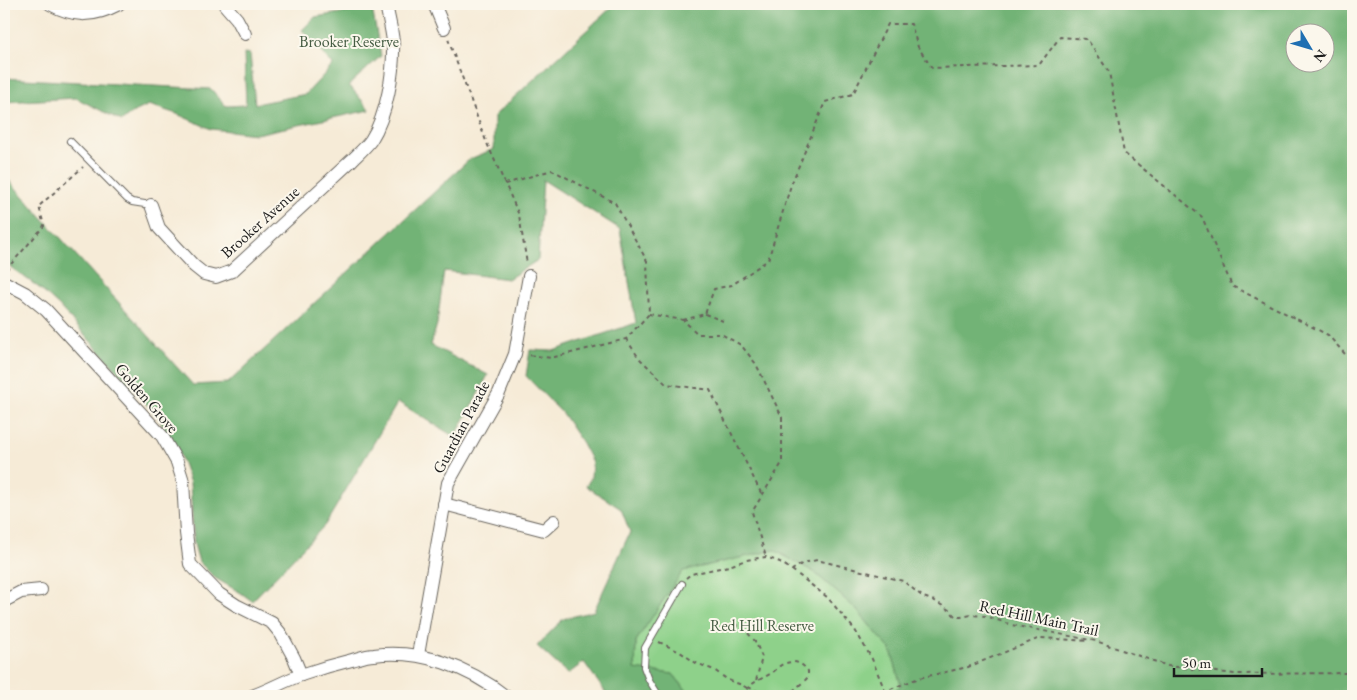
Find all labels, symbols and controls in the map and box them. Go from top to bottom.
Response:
north arrow [1284,22,1334,72]
park label: Brooker Reserve [299,31,399,52]
text: N [1309,46,1331,67]
street label: Brooker Avenue [216,181,304,263]
street label: Golden Grove [111,358,183,438]
street label: Guardian Parade [428,377,494,477]
street label: Red Hill Main Trail [978,595,1101,641]
park label: Red Hill Reserve [710,615,814,636]
scale bar [1174,645,1262,677]
text: 50 m [1182,653,1211,672]

